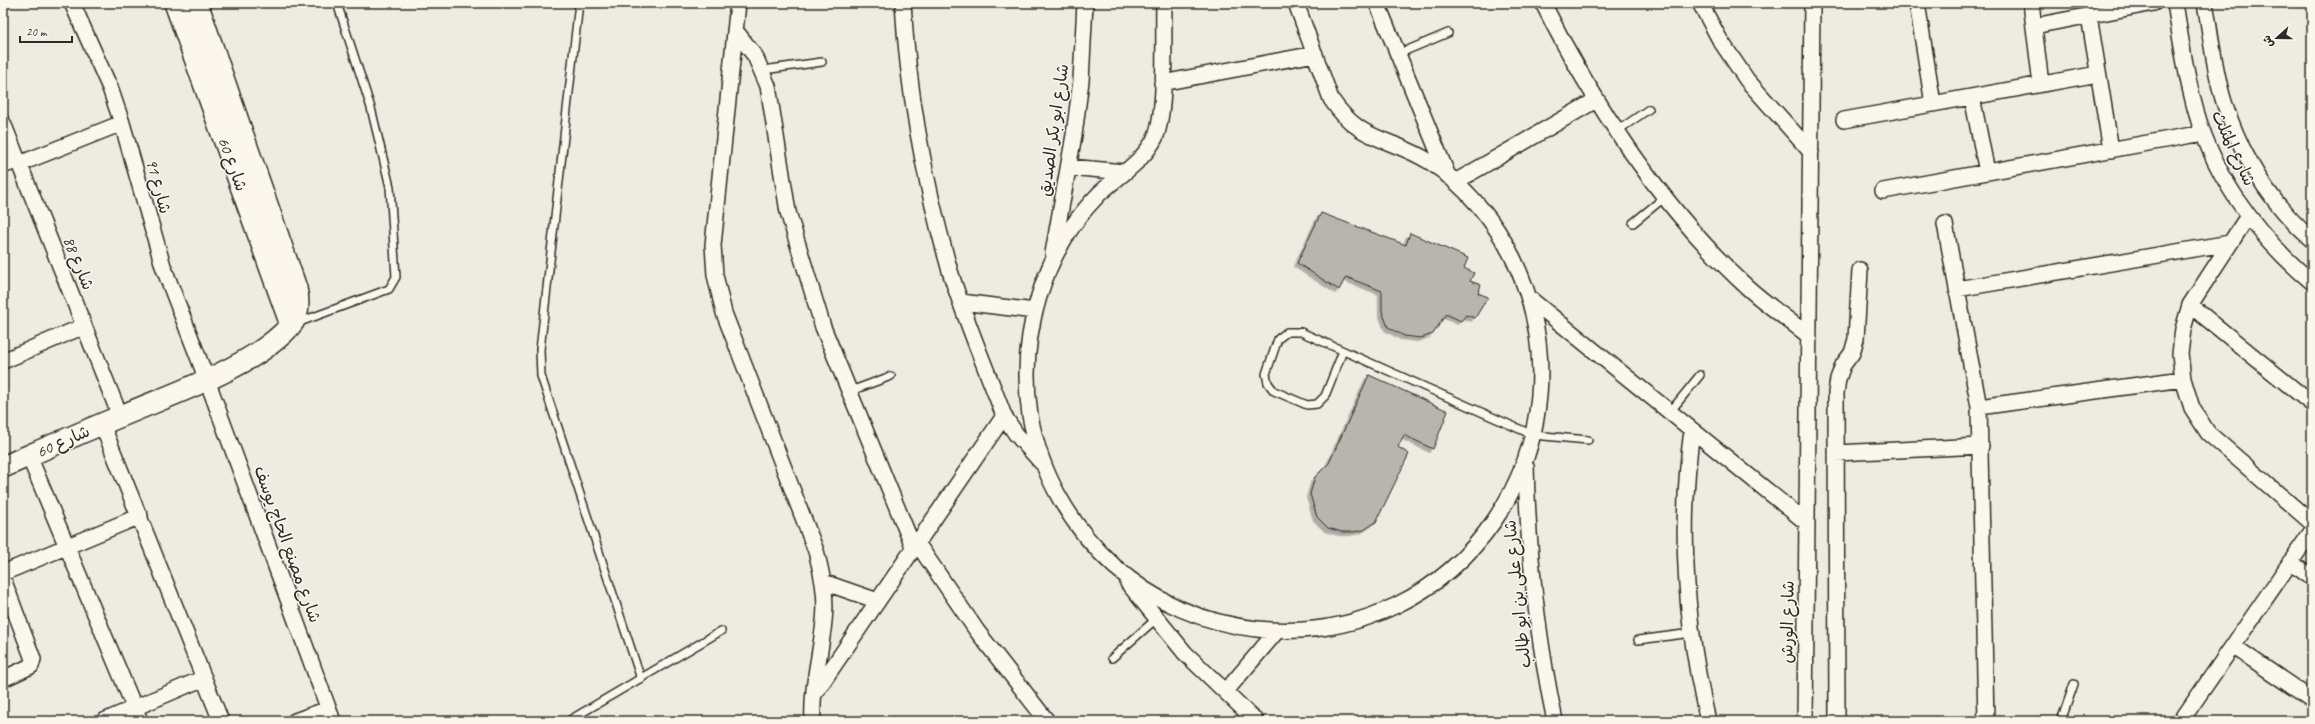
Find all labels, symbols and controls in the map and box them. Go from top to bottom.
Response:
scale bar [20,18,72,44]
north arrow [2257,18,2297,58]
text: 20 m [26,24,48,40]
text: ش [2259,33,2276,50]
street label: شارع ابو بكر الصديق [1034,63,1074,198]
street label: شارع المثلث [2206,107,2260,190]
street label: شارع 60 [212,134,252,195]
street label: شارع 91 [140,156,176,216]
street label: شارع 88 [57,233,99,294]
street label: شارع 60 [33,420,94,463]
street label: شارع مصنع الحاج يوسف [248,463,326,626]
street label: شارع على بن ابو طالب [1499,519,1537,669]
street label: شارع الورش [1776,580,1800,664]

